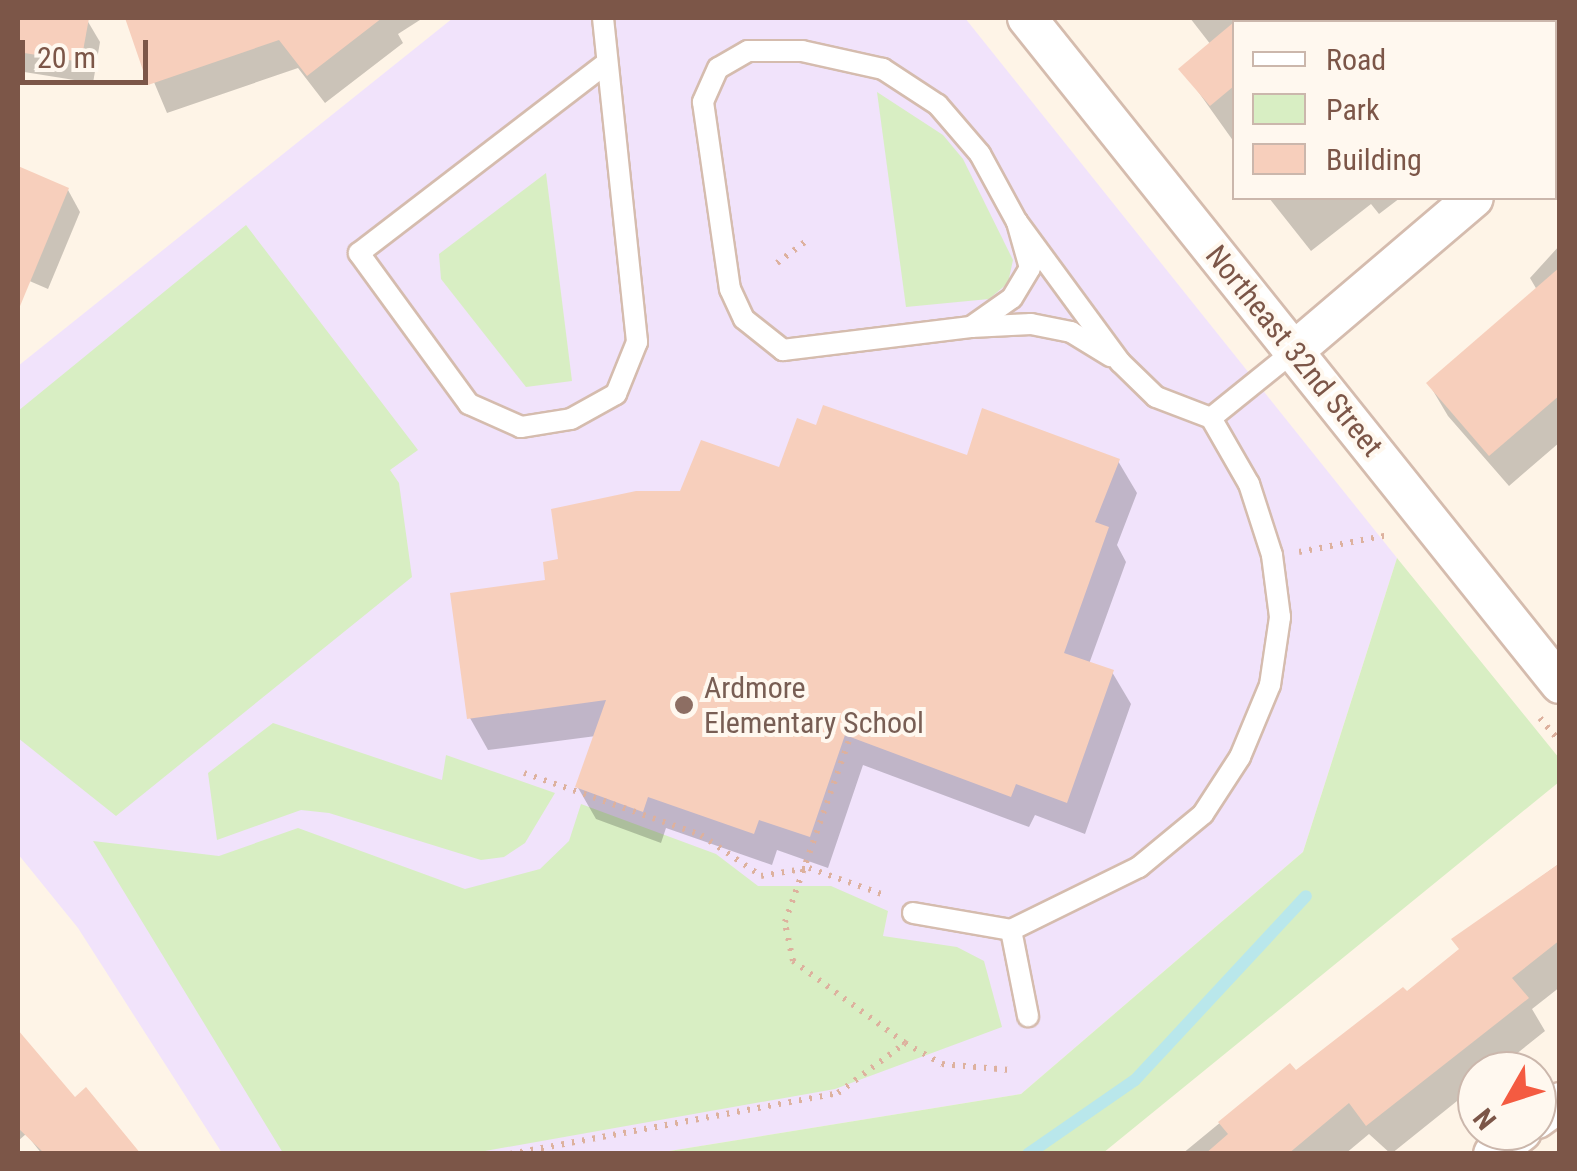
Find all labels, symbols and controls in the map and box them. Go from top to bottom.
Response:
scale bar [25,20,152,82]
legend [1232,20,1557,200]
text: 20 m [37,40,96,75]
text: Road [1326,42,1386,77]
text: Park [1326,92,1380,127]
text: Building [1326,142,1422,177]
street label: Northeast 32nd Street [1198,238,1390,464]
place label: Ardmore Elementary School [704,670,924,740]
marker: Ardmore Elementary School [673,694,695,716]
north arrow [1457,1051,1557,1151]
text: N [1467,1102,1503,1136]

